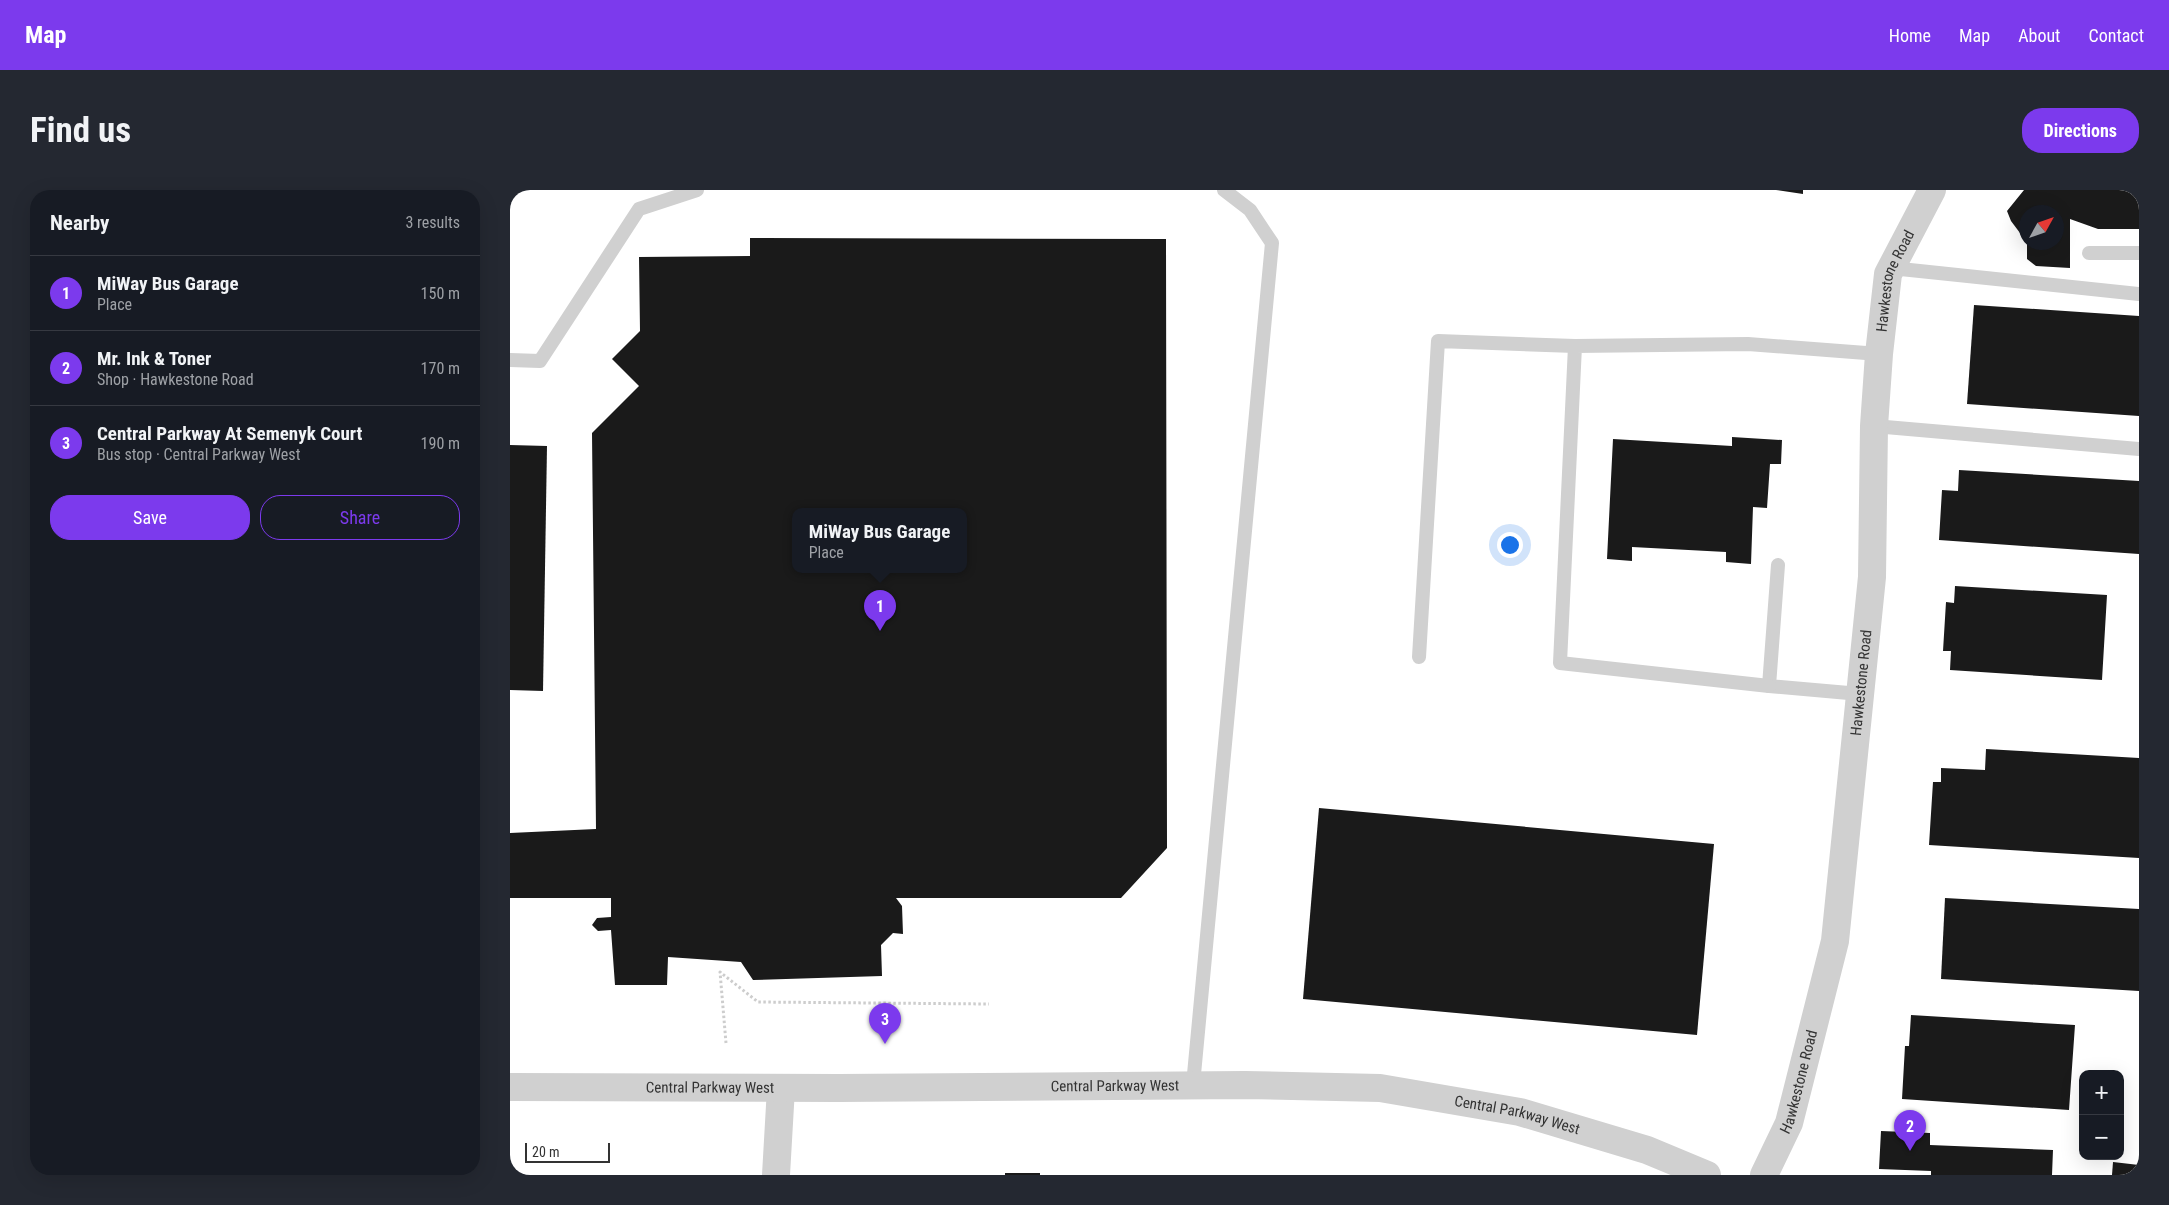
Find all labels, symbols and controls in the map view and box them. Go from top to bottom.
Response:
text: Map [25,21,66,49]
text: Home [1889,25,1931,46]
text: Map [1959,25,1990,46]
text: About [2018,25,2060,46]
text: Contact [2088,25,2144,46]
button: Directions [2022,108,2139,153]
text: Find us [30,110,131,151]
north arrow [2019,205,2064,250]
text: Nearby [50,211,109,235]
text: 3 results [405,213,460,232]
street label: Hawkestone Road [1873,227,1918,333]
text: MiWay Bus Garage [97,272,239,295]
text: 1 [62,284,70,303]
text: 150 m [421,284,460,303]
text: Place [97,295,132,314]
text: Mr. Ink & Toner [97,347,211,370]
text: 2 [62,359,70,378]
text: 170 m [421,359,460,378]
text: Shop · Hawkestone Road [97,370,254,389]
text: Central Parkway At Semenyk Court [97,422,362,445]
text: 3 [62,434,70,453]
text: 190 m [421,434,460,453]
text: Bus stop · Central Parkway West [97,445,300,464]
button: Save [50,495,250,540]
button: Share [260,495,460,540]
popup [792,508,967,573]
text: MiWay Bus Garage [809,520,950,543]
your location [1497,532,1523,558]
text: Place [809,543,844,562]
pin: 1 [864,590,896,631]
street label: Hawkestone Road [1847,629,1876,737]
pin: 3 [869,1003,901,1044]
street label: Hawkestone Road [1776,1028,1821,1137]
map controls [2079,1070,2124,1160]
button: + [2079,1070,2124,1115]
street label: Central Parkway West [1051,1076,1179,1095]
street label: Central Parkway West [646,1078,774,1097]
street label: Central Parkway West [1453,1092,1582,1138]
pin: 2 [1894,1110,1926,1151]
button: − [2079,1115,2124,1160]
scale bar [525,1140,610,1163]
text: 20 m [532,1144,560,1160]

